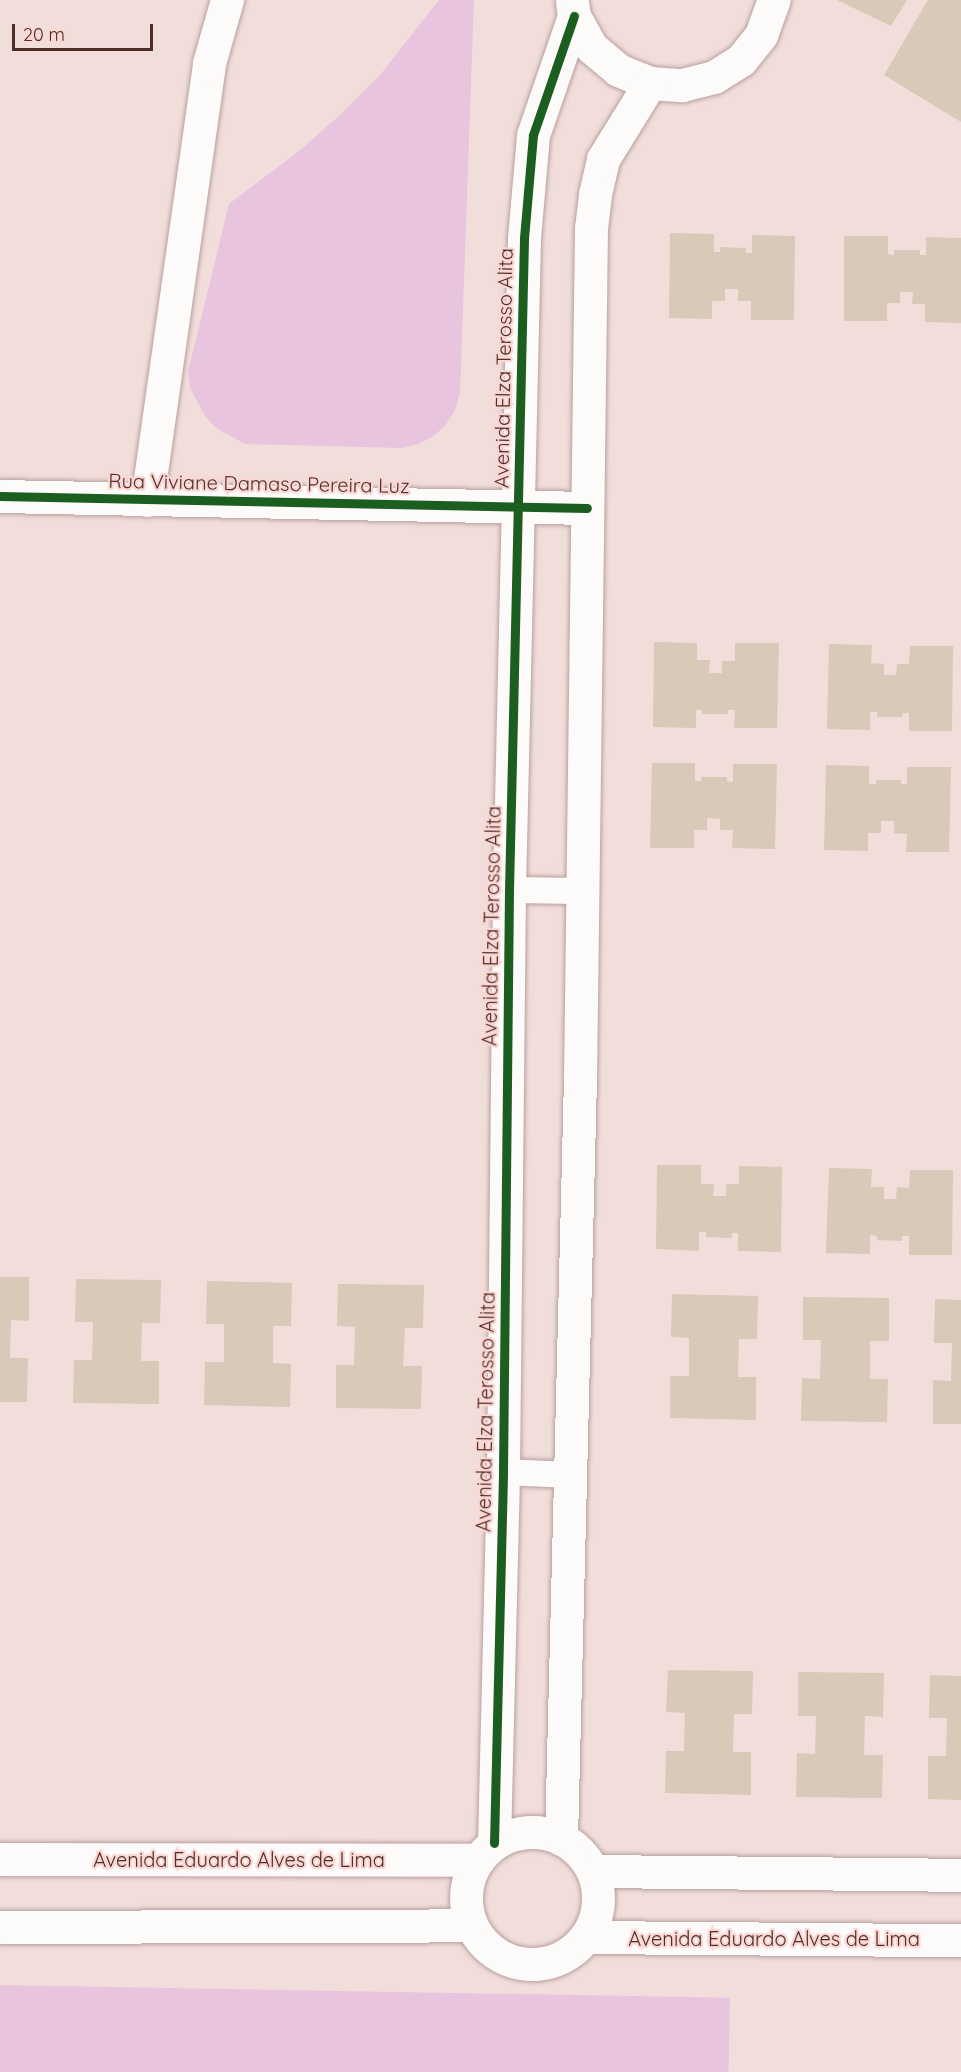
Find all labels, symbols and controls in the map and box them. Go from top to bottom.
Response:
scale bar [15,12,156,50]
text: 20 m [23,23,65,46]
street label: Avenida Elza Terosso Alita [489,248,517,488]
street label: Rua Viviane Damaso Pereira Luz [108,468,410,498]
street label: Avenida Elza Terosso Alita [477,806,505,1046]
street label: Avenida Elza Terosso Alita [471,1292,499,1532]
street label: Avenida Eduardo Alves de Lima [93,1847,385,1871]
street label: Avenida Eduardo Alves de Lima [628,1926,920,1950]

